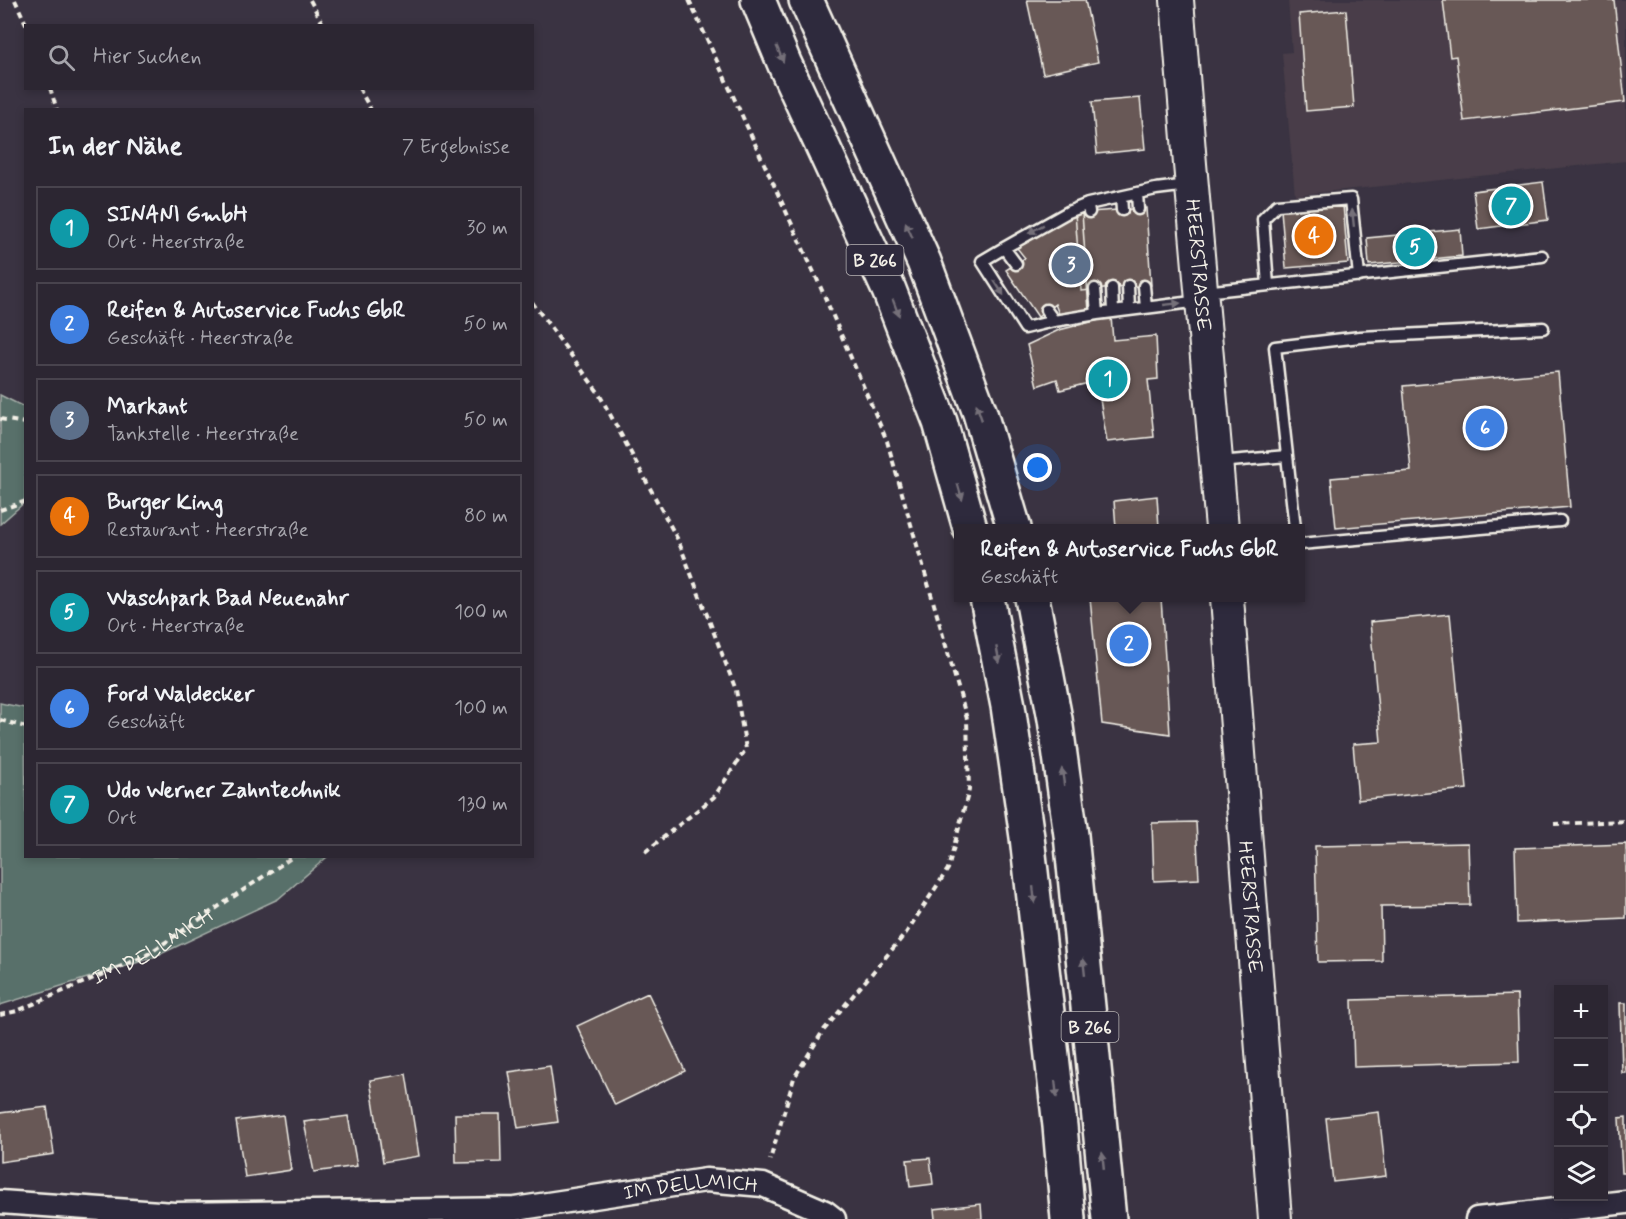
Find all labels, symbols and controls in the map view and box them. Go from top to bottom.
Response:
search box [24,24,534,90]
icon: search [45,41,78,74]
text: Hier suchen [93,43,202,71]
one-way arrow [776,45,785,63]
text: In der Nähe [48,130,182,164]
text: 7 Ergebnisse [402,134,510,161]
pin: 7 [1492,184,1530,228]
street label: HEERSTRASSE [1178,198,1217,333]
text: SINANI GmbH [107,201,248,229]
one-way arrow [1348,208,1358,227]
pin: 4 [1294,214,1334,258]
text: 1 [65,215,74,242]
text: 30 m [466,215,508,242]
one-way arrow [905,222,914,239]
one-way arrow [1027,224,1044,234]
pin: 5 [1396,224,1434,270]
text: Ort · Heerstraße [107,229,245,256]
pin: 3 [1052,242,1090,288]
road number: B 266 [846,245,904,275]
one-way arrow [994,280,1005,296]
text: Reifen & Autoservice Fuchs GbR [107,297,405,325]
one-way arrow [892,299,901,317]
one-way arrow [1163,299,1182,309]
text: 2 [65,311,74,338]
text: 50 m [463,311,508,338]
text: Geschäft · Heerstraße [107,325,293,352]
pin: 1 [1088,356,1128,401]
text: Markant [107,393,188,421]
one-way arrow [974,403,983,421]
pin: 6 [1466,406,1504,450]
text: 3 [65,407,74,434]
text: 50 m [463,407,508,434]
text: Tankstelle · Heerstraße [107,421,299,448]
your location [1023,453,1052,482]
one-way arrow [956,483,965,501]
text: Burger King [107,489,223,517]
text: 4 [64,503,75,530]
text: 80 m [464,503,508,530]
text: Restaurant · Heerstraße [107,517,309,544]
popup [954,524,1305,602]
text: Reifen & Autoservice Fuchs GbR [980,536,1279,564]
text: Geschäft [980,564,1058,591]
text: Waschpark Bad Neuenahr [107,585,349,613]
text: 5 [64,599,76,626]
text: 100 m [454,599,508,626]
text: Ort · Heerstraße [107,613,245,640]
pin: 2 [1110,622,1148,666]
one-way arrow [994,646,1003,665]
text: Ford Waldecker [107,681,254,709]
text: 6 [64,695,75,722]
text: 100 m [454,695,508,722]
text: Geschäft [107,709,185,736]
one-way arrow [1058,767,1068,786]
text: Udo Werner Zahntechnik [107,777,341,805]
text: 7 [63,791,76,818]
text: 130 m [457,791,508,818]
text: Ort [107,805,136,832]
street label: HEERSTRASSE [1231,840,1268,974]
one-way arrow [1029,886,1038,905]
street label: IM DELLMICH [88,902,219,992]
one-way arrow [1079,957,1089,976]
map controls [1554,985,1608,1201]
button: + [1554,985,1608,1039]
road number: B 266 [1062,1012,1118,1042]
button: − [1554,1039,1608,1093]
one-way arrow [1051,1080,1060,1099]
button: locate [1554,1093,1608,1147]
button: layers [1554,1147,1608,1201]
one-way arrow [1098,1151,1108,1170]
street label: IM DELLMICH [622,1168,759,1207]

